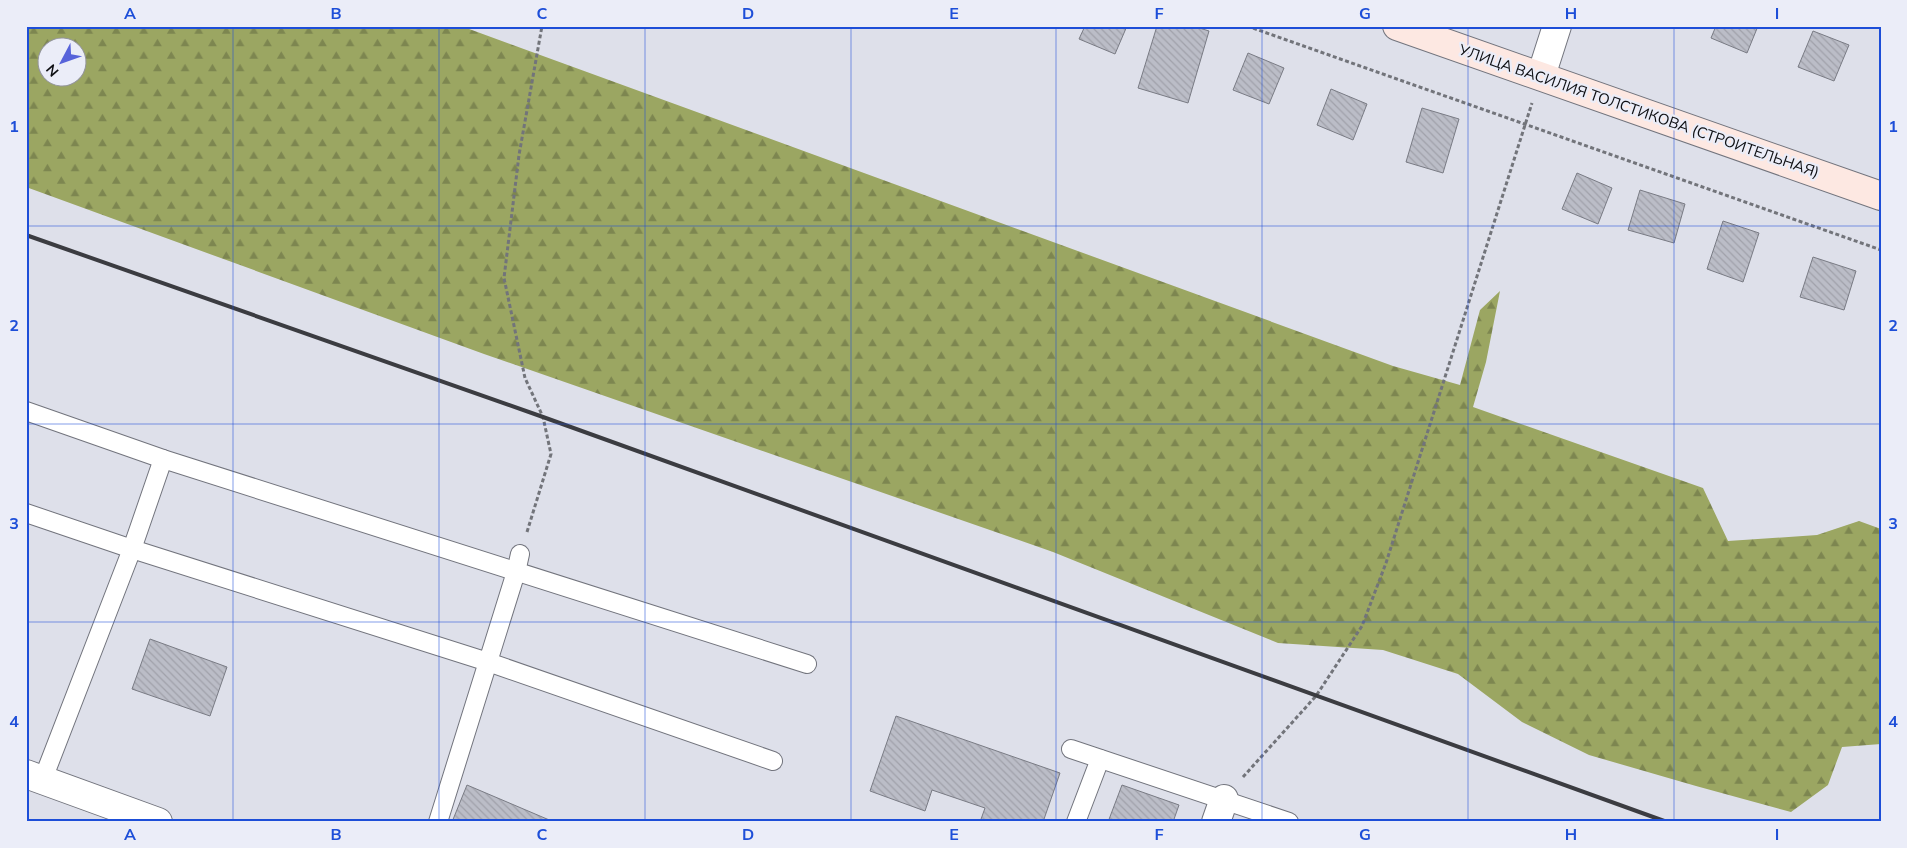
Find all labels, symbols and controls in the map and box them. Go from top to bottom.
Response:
text: A [124,3,136,23]
text: B [330,3,342,23]
text: C [537,3,548,23]
text: D [742,3,754,23]
text: E [949,3,959,23]
text: F [1154,3,1164,23]
text: G [1359,3,1371,23]
text: H [1565,3,1577,23]
text: I [1775,3,1779,23]
north arrow [38,38,88,88]
street label: УЛИЦА ВАСИЛИЯ ТОЛСТИКОВА (СТРОИТЕЛЬНАЯ) [1455,39,1822,181]
text: N [42,61,62,80]
text: 1 [9,116,19,136]
text: 1 [1888,116,1898,136]
text: 2 [9,315,19,335]
text: 2 [1888,315,1898,335]
text: 3 [9,513,19,533]
text: 3 [1888,513,1898,533]
text: 4 [9,711,19,731]
text: 4 [1888,711,1898,731]
text: A [124,824,136,844]
text: B [330,824,342,844]
text: C [537,824,548,844]
text: D [742,824,754,844]
text: E [949,824,959,844]
text: F [1154,824,1164,844]
text: G [1359,824,1371,844]
text: H [1565,824,1577,844]
text: I [1775,824,1779,844]

